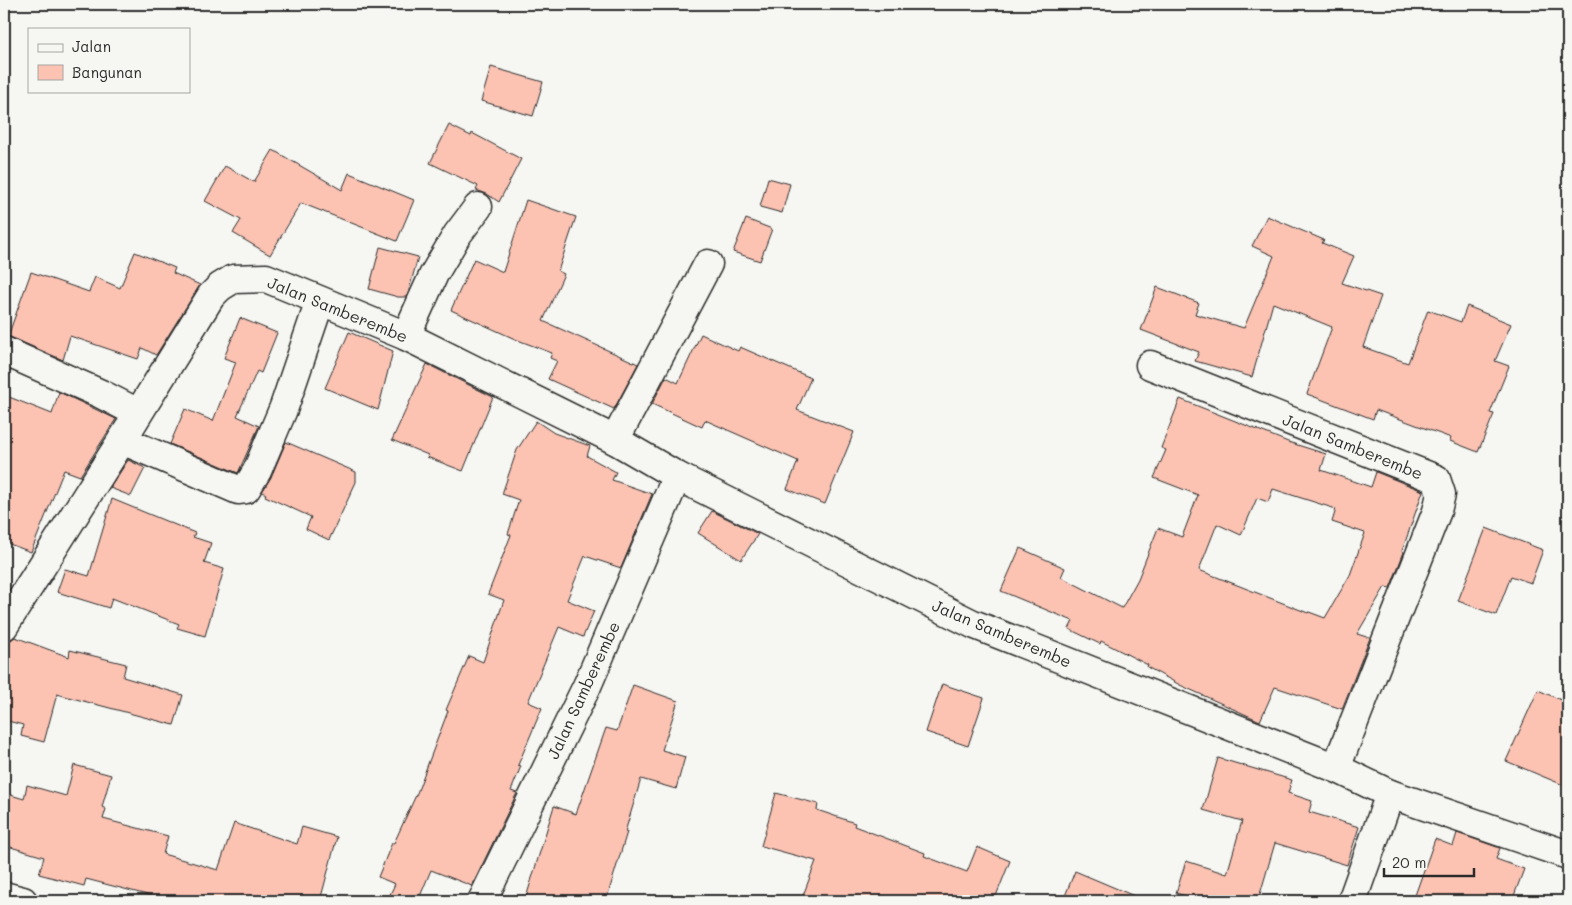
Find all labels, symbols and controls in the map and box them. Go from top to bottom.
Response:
legend [28,28,190,92]
text: Jalan [72,36,111,56]
text: Bangunan [72,62,142,82]
street label: Jalan Samberembe [265,271,411,347]
street label: Jalan Samberembe [1280,408,1426,484]
street label: Jalan Samberembe [929,594,1075,672]
street label: Jalan Samberembe [542,618,624,762]
scale bar [1384,845,1474,877]
text: 20 m [1392,852,1426,872]

